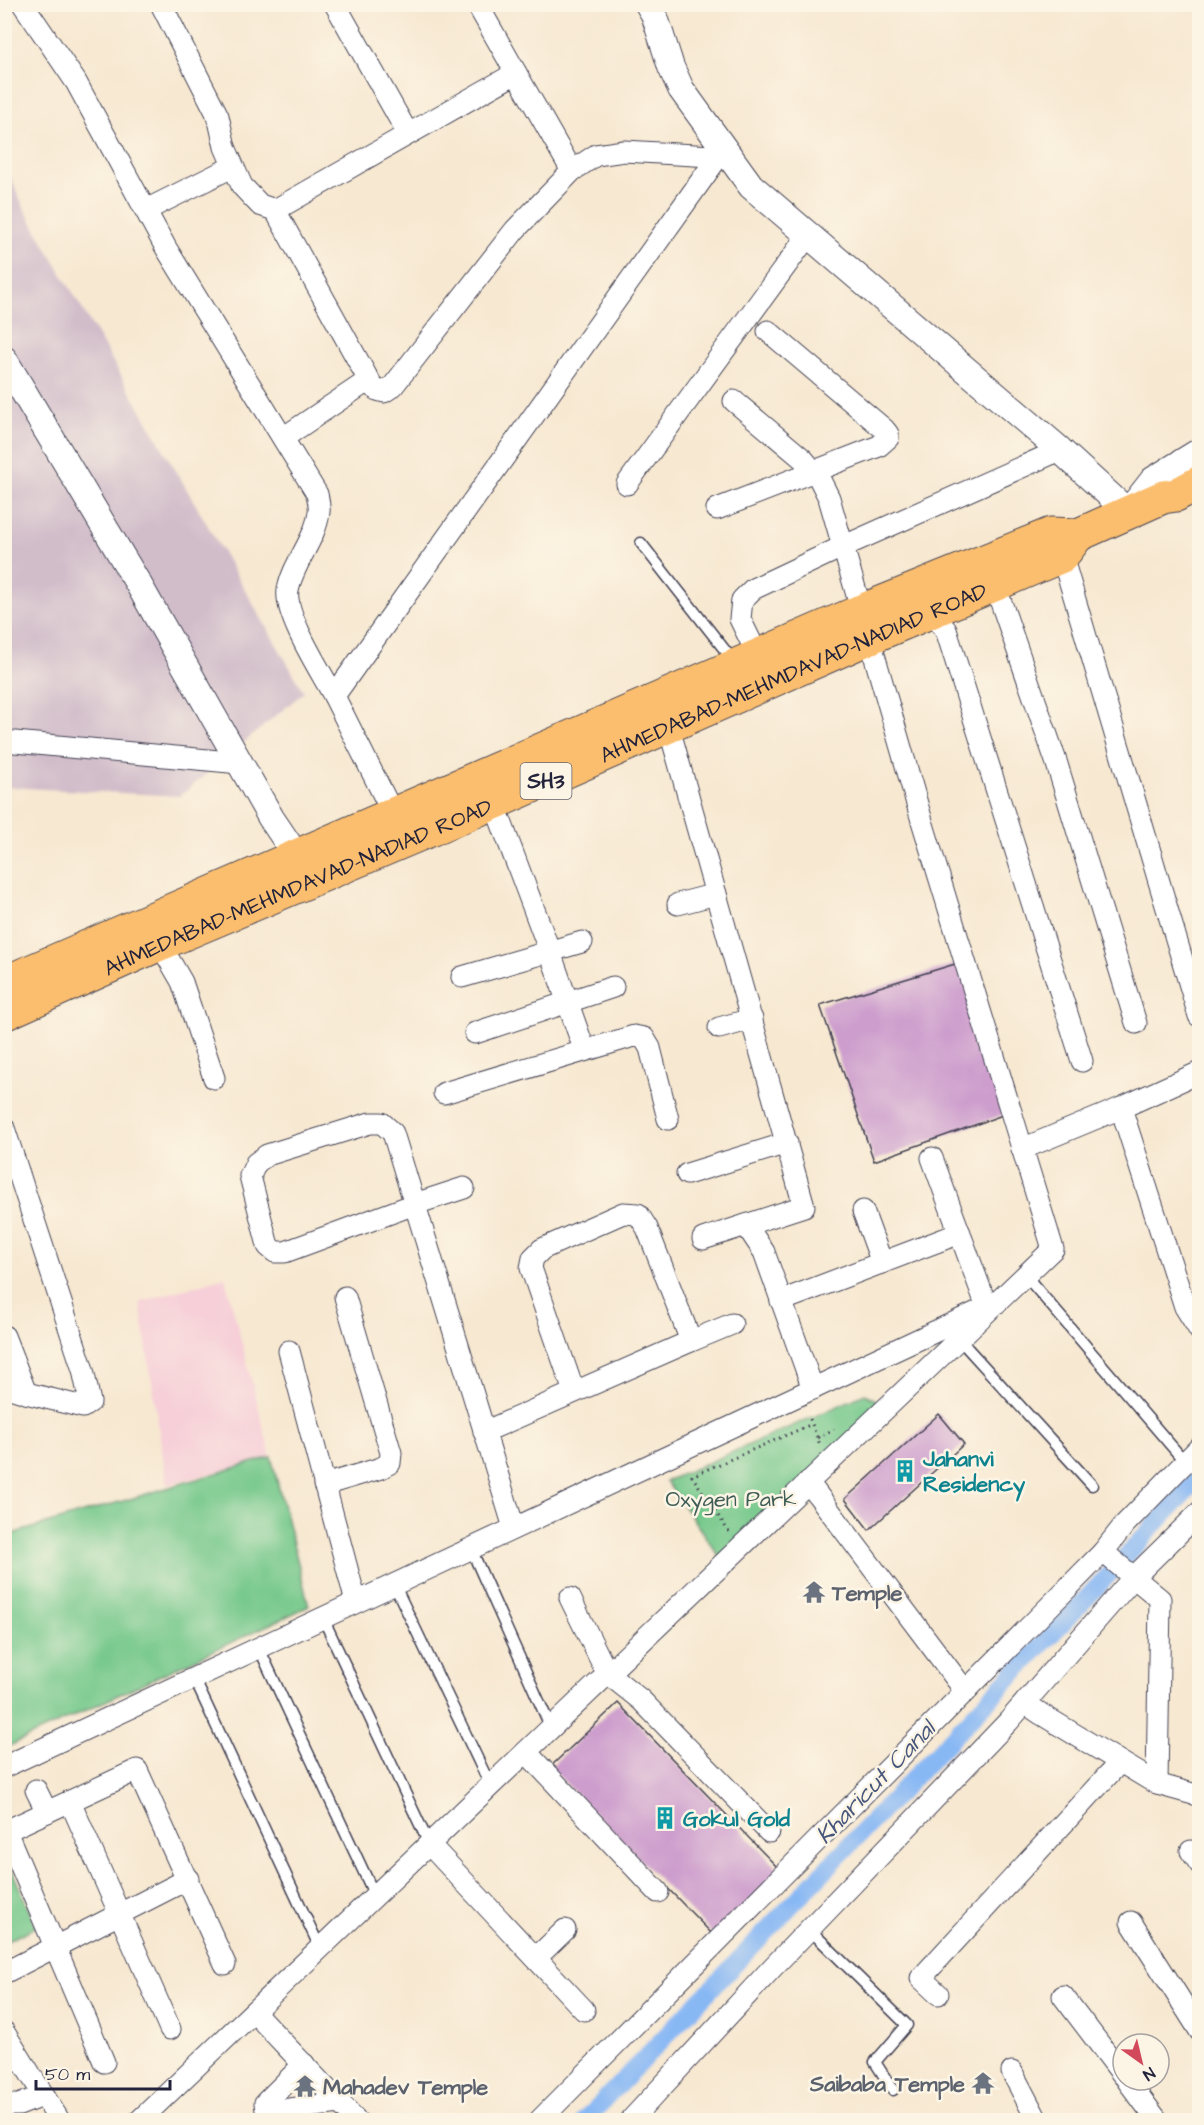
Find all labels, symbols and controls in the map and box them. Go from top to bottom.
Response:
street label: AHMEDABAD-MEHMDAVAD-NADIAD ROAD [595,576,992,772]
road number: SH3 [520,763,572,799]
street label: AHMEDABAD-MEHMDAVAD-NADIAD ROAD [99,792,497,984]
place label: Jahanvi Residency [922,1444,1026,1502]
building icon: Jahanvi Residency [892,1458,918,1484]
park label: Oxygen Park [665,1484,797,1516]
place label: Temple [831,1578,902,1609]
temple icon: Temple [801,1579,827,1605]
water label: Kharicut Canal [808,1711,946,1852]
place label: Gokul Gold [683,1804,791,1835]
building icon: Gokul Gold [652,1805,678,1831]
north arrow [1111,2032,1171,2092]
scale bar [36,2053,170,2091]
text: 50 m [45,2062,90,2087]
text: N [1139,2062,1159,2086]
place label: Saibaba Temple [809,2069,965,2100]
temple icon: Saibaba Temple [970,2070,996,2096]
place label: Mahadev Temple [323,2072,488,2103]
temple icon: Mahadev Temple [292,2073,318,2099]

